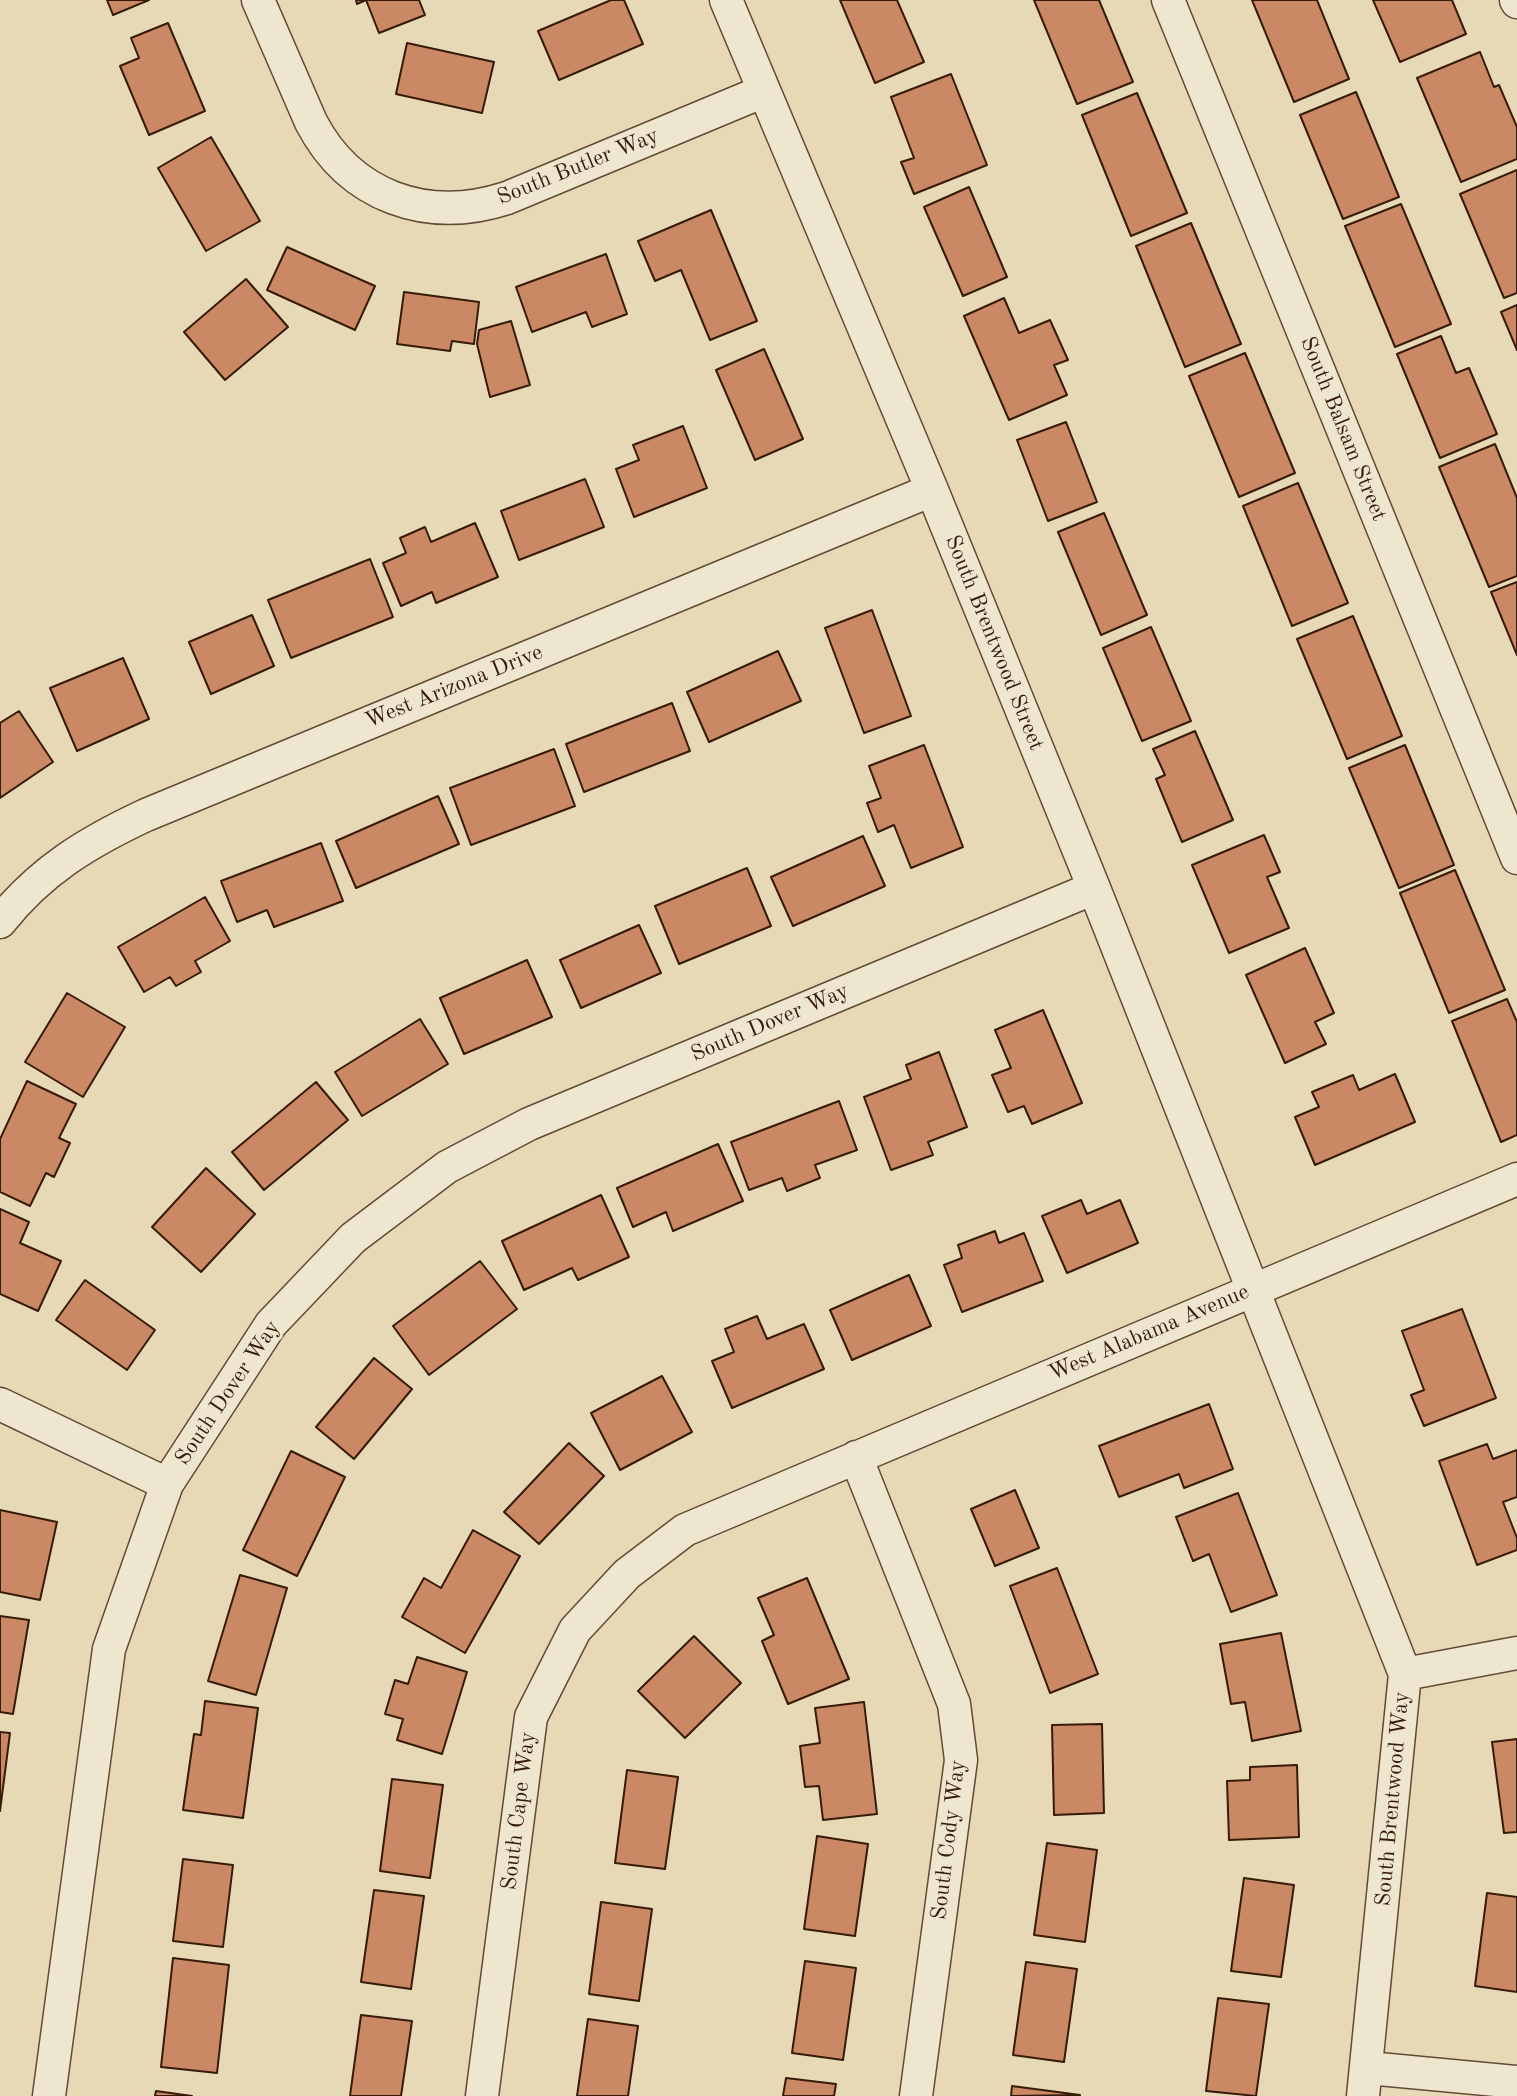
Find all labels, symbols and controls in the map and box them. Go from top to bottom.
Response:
street label: South Butler Way [493,123,663,211]
street label: South Balsam Street [1294,333,1392,525]
street label: South Brentwood Street [939,532,1049,754]
street label: West Arizona Drive [361,639,547,735]
street label: South Dover Way [687,978,853,1068]
street label: West Alabama Avenue [1045,1279,1253,1387]
street label: South Dover Way [170,1316,286,1470]
street label: South Brentwood Way [1370,1691,1416,1907]
street label: South Cape Way [496,1730,542,1892]
street label: South Cody Way [926,1758,972,1922]

